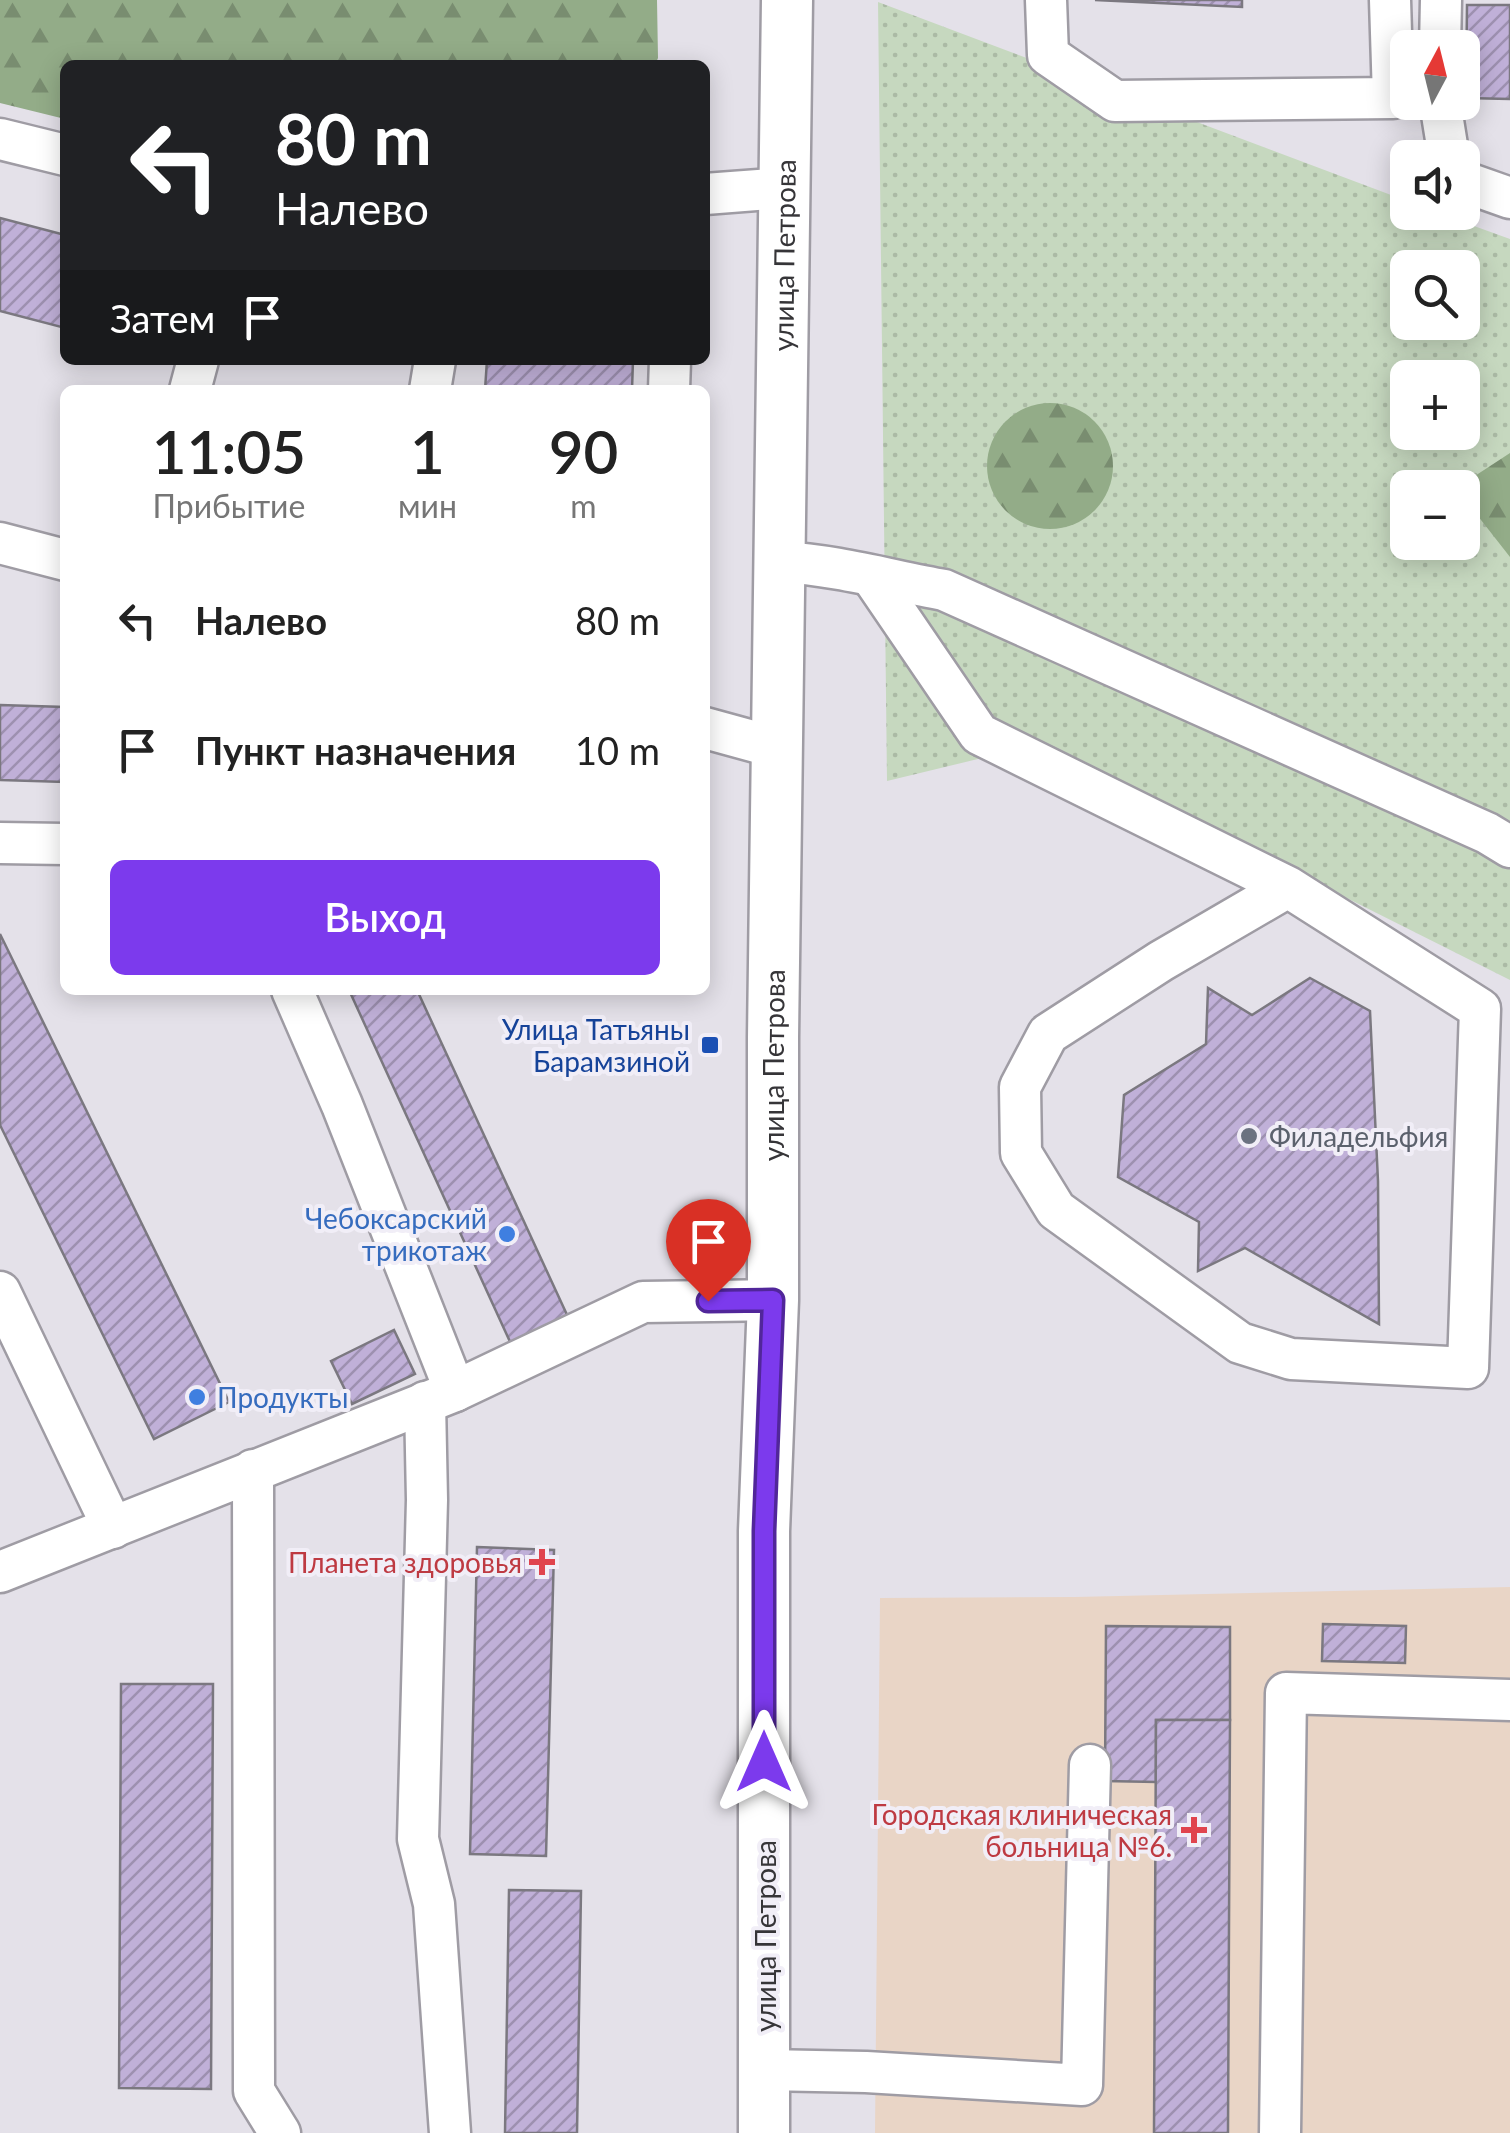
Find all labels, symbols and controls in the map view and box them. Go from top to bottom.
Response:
north arrow [1390,30,1480,120]
map controls [1390,30,1480,560]
text: 80 m [275,96,432,180]
icon: left [110,100,240,230]
button: sound [1390,140,1480,230]
street label: улица Петрова [765,159,802,351]
text: Налево [275,181,429,235]
button: search [1390,250,1480,340]
icon: arrive [235,290,290,345]
text: Затем [110,295,215,341]
button: + [1390,360,1480,450]
text: 11:05 [152,415,306,487]
text: 1 [410,415,445,487]
text: 90 [549,415,618,487]
button: − [1390,470,1480,560]
text: Прибытие [152,486,305,525]
text: мин [398,486,457,525]
text: m [570,486,597,525]
icon: left [110,593,165,648]
text: Налево [195,597,327,643]
text: 80 m [575,597,660,643]
icon: arrive [110,723,165,778]
text: Пункт назначения [195,727,516,773]
text: 10 m [575,727,660,773]
button: Выход [110,860,660,975]
street label: улица Петрова [756,969,791,1161]
place label: Улица Татьяны Барамзиной [502,1012,690,1078]
marker: Улица Татьяны Барамзиной [699,1034,721,1056]
place label: Филадельфия [1269,1119,1448,1153]
marker: Филадельфия [1238,1125,1260,1147]
pin [666,1199,751,1302]
place label: Чебоксарский трикотаж [305,1201,487,1267]
icon: arrive [681,1214,736,1269]
marker: Чебоксарский трикотаж [496,1223,518,1245]
place label: Продукты [217,1380,348,1414]
marker: Продукты [186,1386,208,1408]
place label: Планета здоровья [288,1545,522,1579]
marker: Планета здоровья [531,1551,553,1573]
position arrow [712,1710,816,1814]
place label: Городская клиническая больница №6. [871,1797,1172,1863]
marker: Городская клиническая больница №6. [1181,1817,1207,1843]
street label: улица Петрова [748,1840,782,2032]

